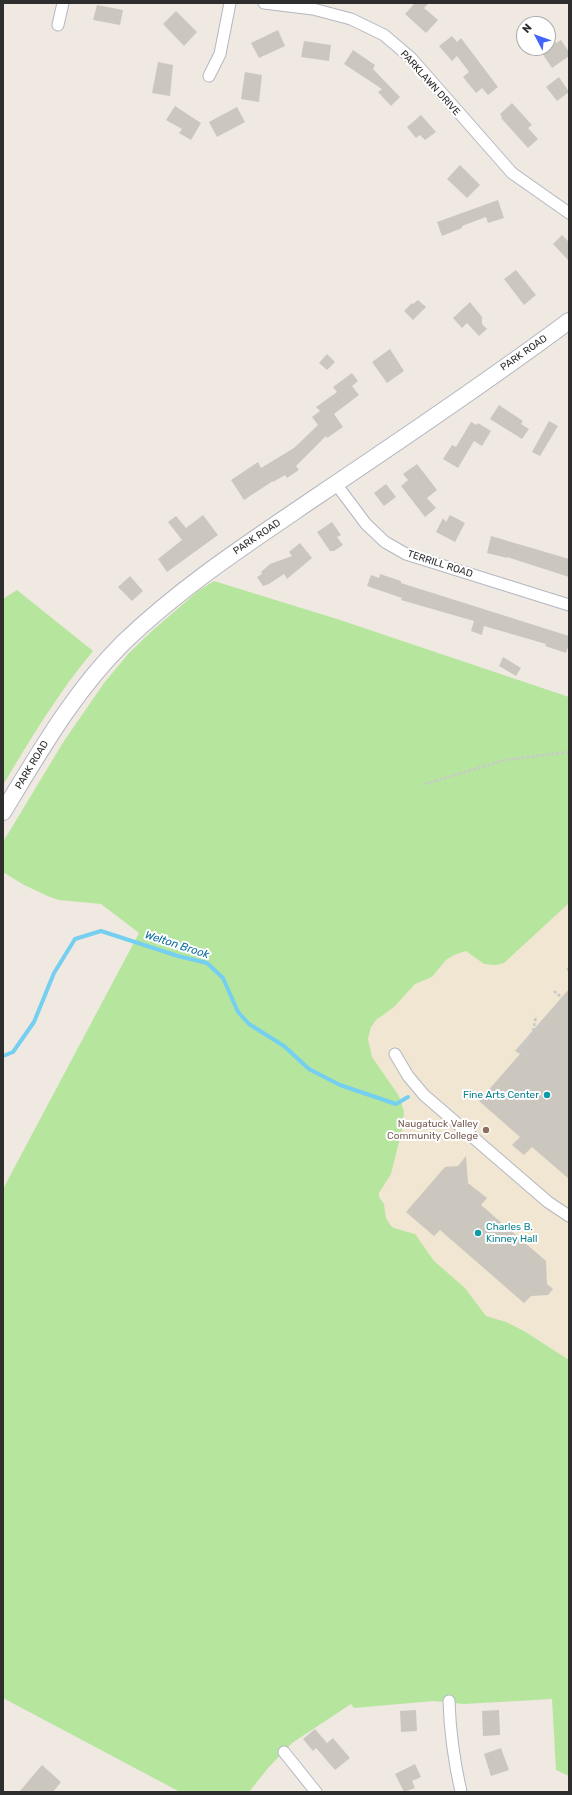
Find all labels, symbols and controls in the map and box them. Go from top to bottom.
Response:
north arrow [516,16,556,56]
text: N [520,21,535,36]
street label: PARKLAWN DRIVE [398,48,462,118]
street label: PARK ROAD [498,332,550,374]
street label: PARK ROAD [231,517,283,557]
street label: TERRILL ROAD [406,548,474,580]
street label: PARK ROAD [13,739,51,791]
water label: Welton Brook [143,928,211,962]
place label: Fine Arts Center [463,1089,539,1101]
marker: Fine Arts Center [542,1090,552,1100]
place label: Naugatuck Valley Community College [387,1118,478,1142]
marker: Naugatuck Valley Community College [481,1125,491,1135]
place label: Charles B. Kinney Hall [486,1221,537,1244]
marker: Charles B. Kinney Hall [473,1228,483,1238]

